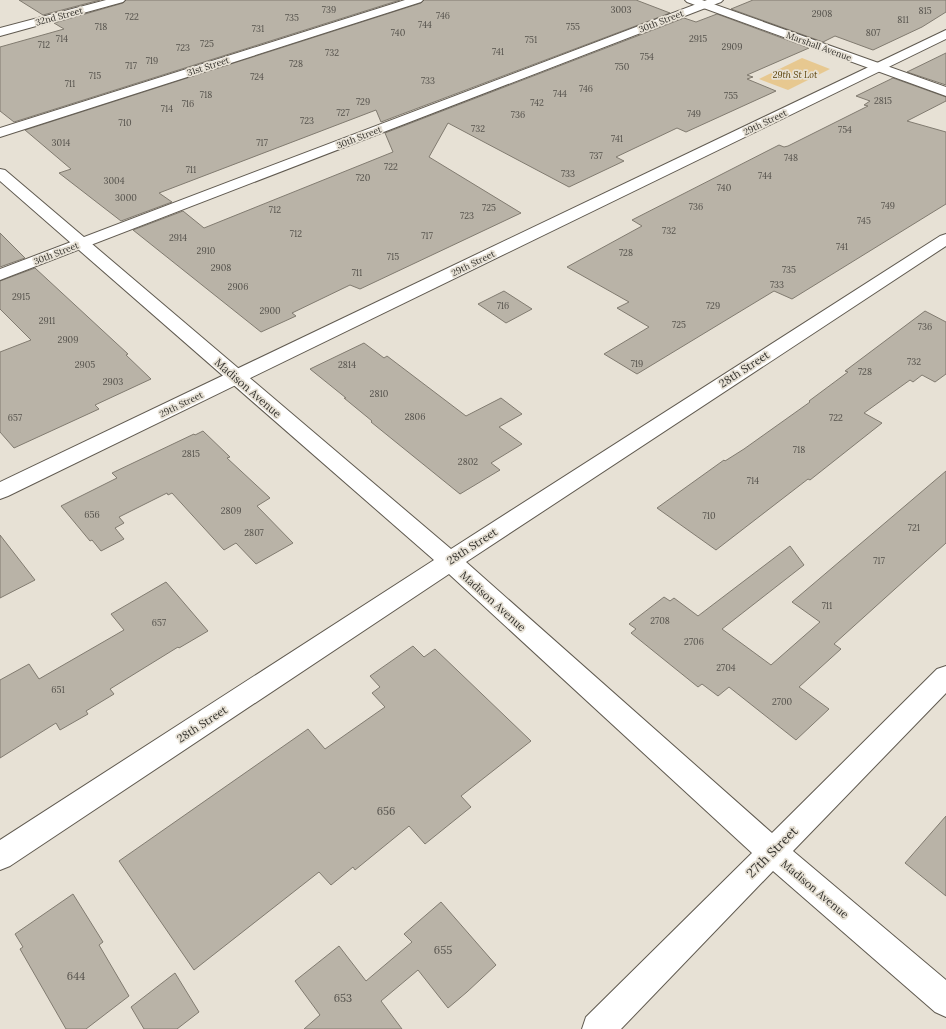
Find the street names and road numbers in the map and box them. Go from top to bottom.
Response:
street label: 32nd Street [34,4,84,28]
street label: 30th Street [637,7,686,35]
street label: Marshall Avenue [785,29,853,63]
street label: 31st Street [185,54,231,78]
street label: 29th Street [742,107,789,137]
street label: 30th Street [335,123,384,151]
street label: 30th Street [32,239,81,267]
street label: 29th Street [450,248,497,278]
street label: 28th Street [716,347,772,390]
street label: Madison Avenue [212,355,284,421]
street label: 29th Street [158,389,205,419]
street label: 28th Street [444,524,500,567]
street label: Madison Avenue [457,568,529,634]
street label: 28th Street [174,702,230,745]
street label: 27th Street [743,823,801,881]
street label: Madison Avenue [778,857,852,921]

